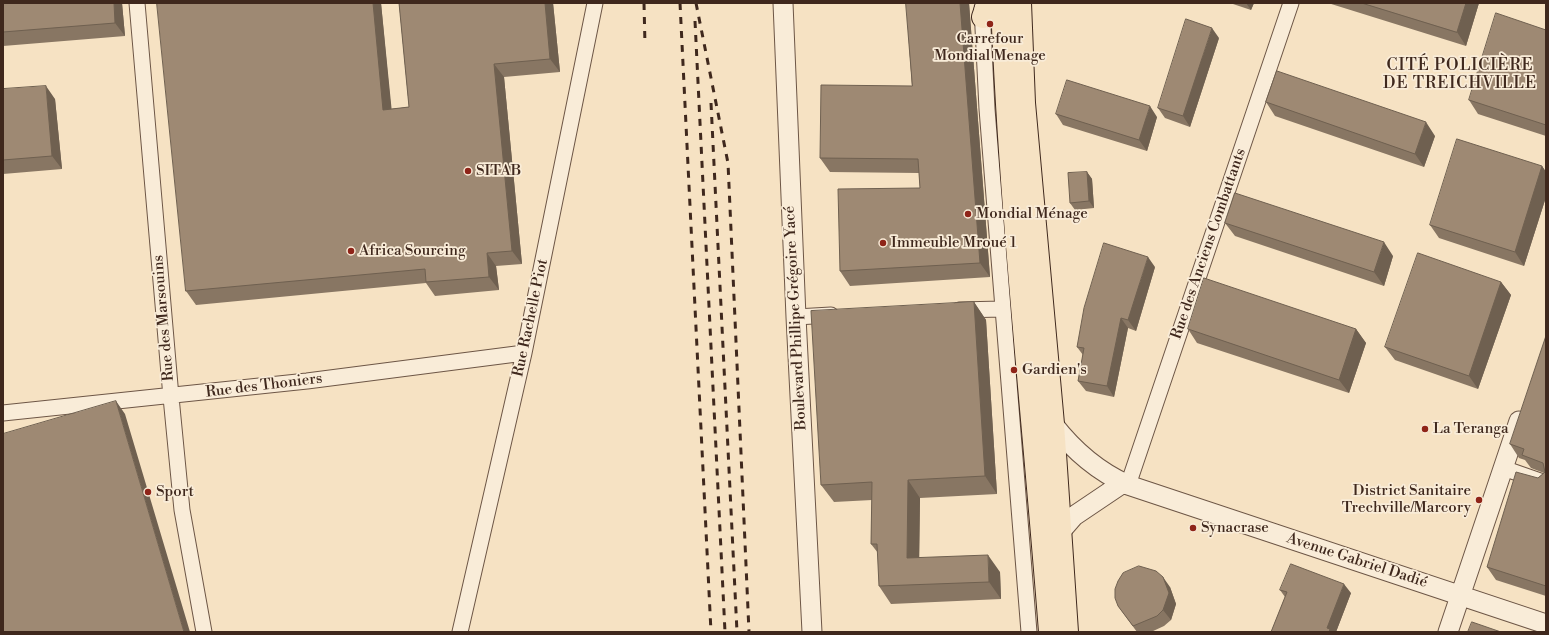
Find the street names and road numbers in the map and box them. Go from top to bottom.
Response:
street label: Rue des Anciens Combattants [1168,146,1250,342]
street label: Boulevard Phillipe Grégoire Yacé [781,205,811,431]
street label: Rue des Marsouins [150,254,178,382]
street label: Rue Rachelle Piot [510,257,552,379]
street label: Rue des Thoniers [205,370,323,402]
street label: Avenue Gabriel Dadié [1284,530,1430,592]

